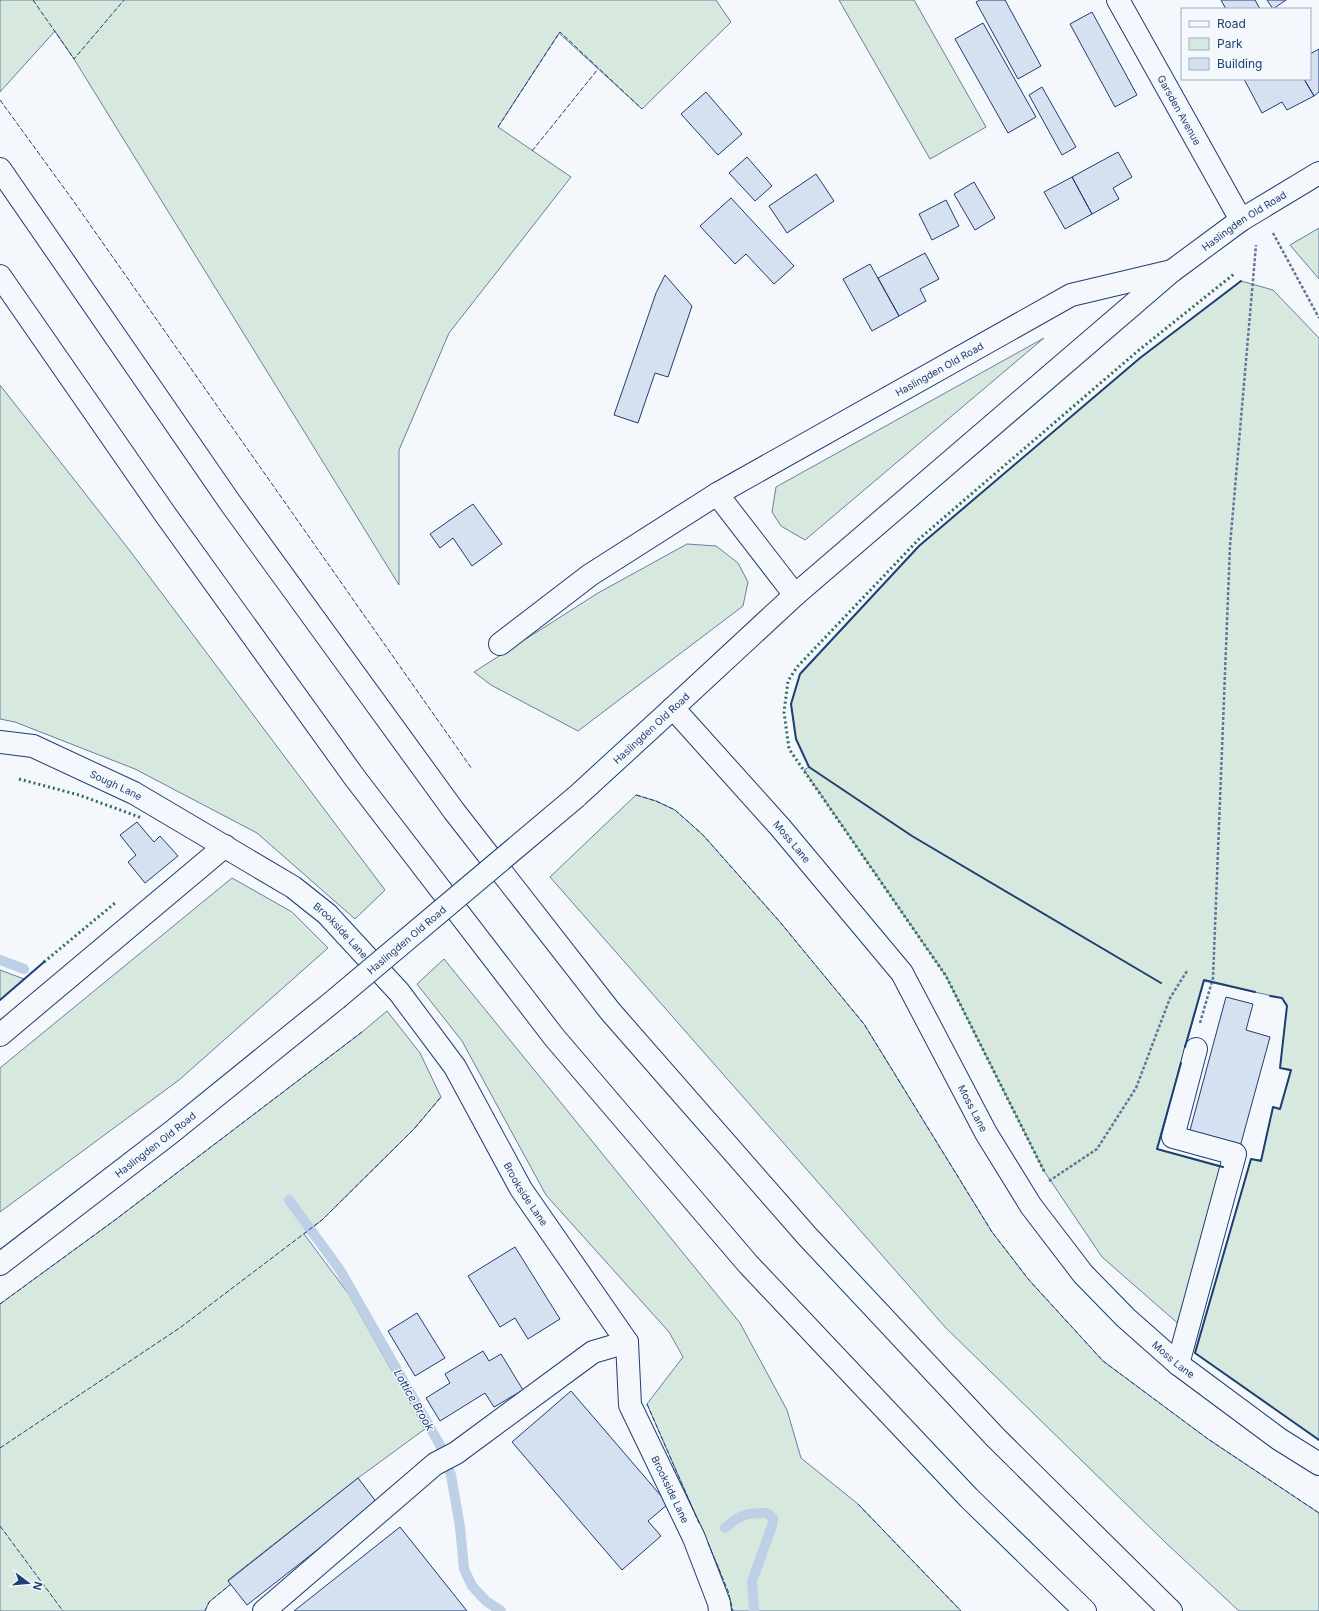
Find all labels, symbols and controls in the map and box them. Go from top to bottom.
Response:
legend [1181,8,1311,80]
text: Road [1217,16,1246,31]
text: Park [1217,36,1243,51]
text: Building [1217,56,1262,71]
street label: Garsden Avenue [1155,73,1204,147]
street label: Haslingden Old Road [1199,188,1288,253]
street label: Haslingden Old Road [893,340,985,399]
street label: Haslingden Old Road [611,690,692,766]
street label: Sough Lane [88,767,144,803]
street label: Moss Lane [771,818,813,865]
street label: Brookside Lane [311,900,371,961]
street label: Haslingden Old Road [365,903,448,976]
street label: Moss Lane [956,1083,990,1134]
street label: Haslingden Old Road [112,1109,198,1179]
street label: Brookside Lane [502,1160,551,1228]
street label: Moss Lane [1150,1338,1197,1380]
water label: Lottice Brook [391,1367,438,1434]
street label: Brookside Lane [649,1454,692,1525]
north arrow [8,1563,48,1603]
text: N [30,1580,45,1592]

